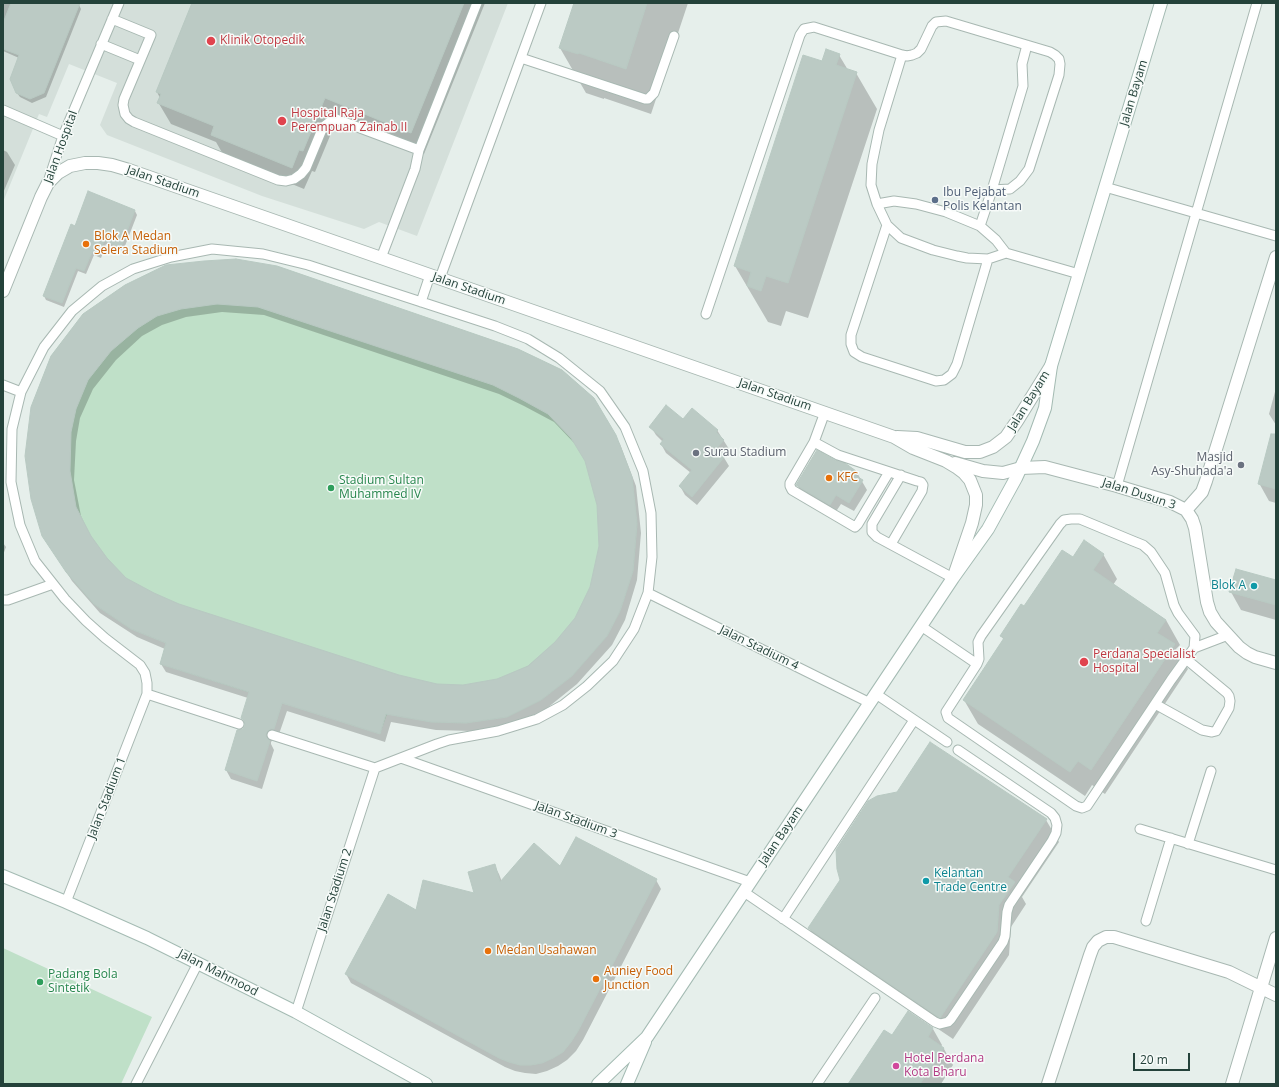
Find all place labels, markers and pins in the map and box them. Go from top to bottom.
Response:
place label: Klinik Otopedik [220,34,305,48]
marker: Klinik Otopedik [205,35,217,47]
place label: Hospital Raja Perempuan Zainab II [291,107,407,135]
marker: Hospital Raja Perempuan Zainab II [276,115,288,127]
place label: Ibu Pejabat Polis Kelantan [943,186,1022,214]
marker: Ibu Pejabat Polis Kelantan [930,195,940,205]
place label: Blok A Medan Selera Stadium [94,230,178,258]
marker: Blok A Medan Selera Stadium [81,239,91,249]
place label: Surau Stadium [704,446,786,460]
marker: Surau Stadium [691,448,701,458]
place label: Masjid Asy-Shuhada'a [1151,451,1233,479]
marker: Masjid Asy-Shuhada'a [1236,460,1246,470]
place label: KFC [837,471,858,485]
marker: KFC [824,473,834,483]
place label: Stadium Sultan Muhammed IV [339,474,424,502]
marker: Stadium Sultan Muhammed IV [326,483,336,493]
place label: Blok A [1211,579,1246,593]
marker: Blok A [1249,581,1259,591]
place label: Perdana Specialist Hospital [1093,648,1195,676]
marker: Perdana Specialist Hospital [1078,656,1090,668]
place label: Kelantan Trade Centre [934,867,1007,895]
marker: Kelantan Trade Centre [921,876,931,886]
place label: Medan Usahawan [496,944,597,958]
marker: Medan Usahawan [483,946,493,956]
place label: Auniey Food Junction [604,965,673,993]
place label: Padang Bola Sintetik [48,968,118,996]
marker: Auniey Food Junction [591,974,601,984]
marker: Padang Bola Sintetik [35,977,45,987]
place label: Hotel Perdana Kota Bharu [904,1052,984,1080]
marker: Hotel Perdana Kota Bharu [891,1061,901,1071]

